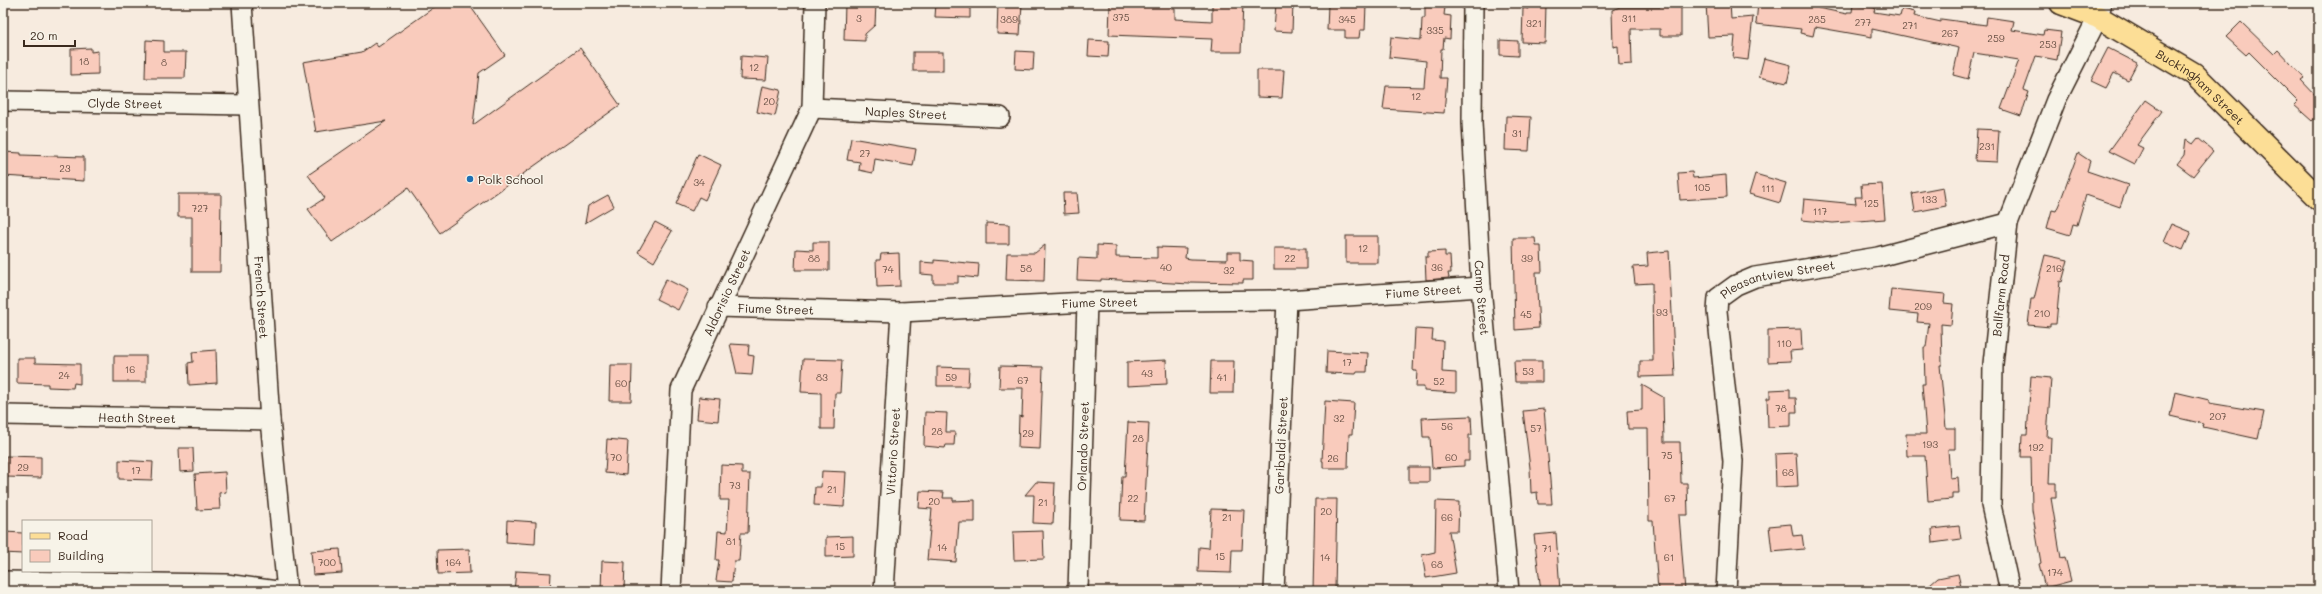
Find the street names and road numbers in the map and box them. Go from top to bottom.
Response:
street label: Buckingham Street [2153,45,2248,128]
street label: Clyde Street [87,94,163,112]
street label: Naples Street [864,103,947,122]
street label: Aldorisio Street [699,246,754,339]
street label: Ballfarm Road [1988,253,2013,337]
street label: French Street [251,256,273,339]
street label: Pleasantview Street [1717,256,1836,302]
street label: Camp Street [1472,260,1493,336]
street label: Fiume Street [1385,280,1462,301]
street label: Fiume Street [1061,293,1138,311]
street label: Fiume Street [738,300,814,318]
street label: Garibaldi Street [1270,396,1291,494]
street label: Orlando Street [1073,401,1092,491]
street label: Vittorio Street [882,407,903,496]
street label: Heath Street [98,409,176,426]

